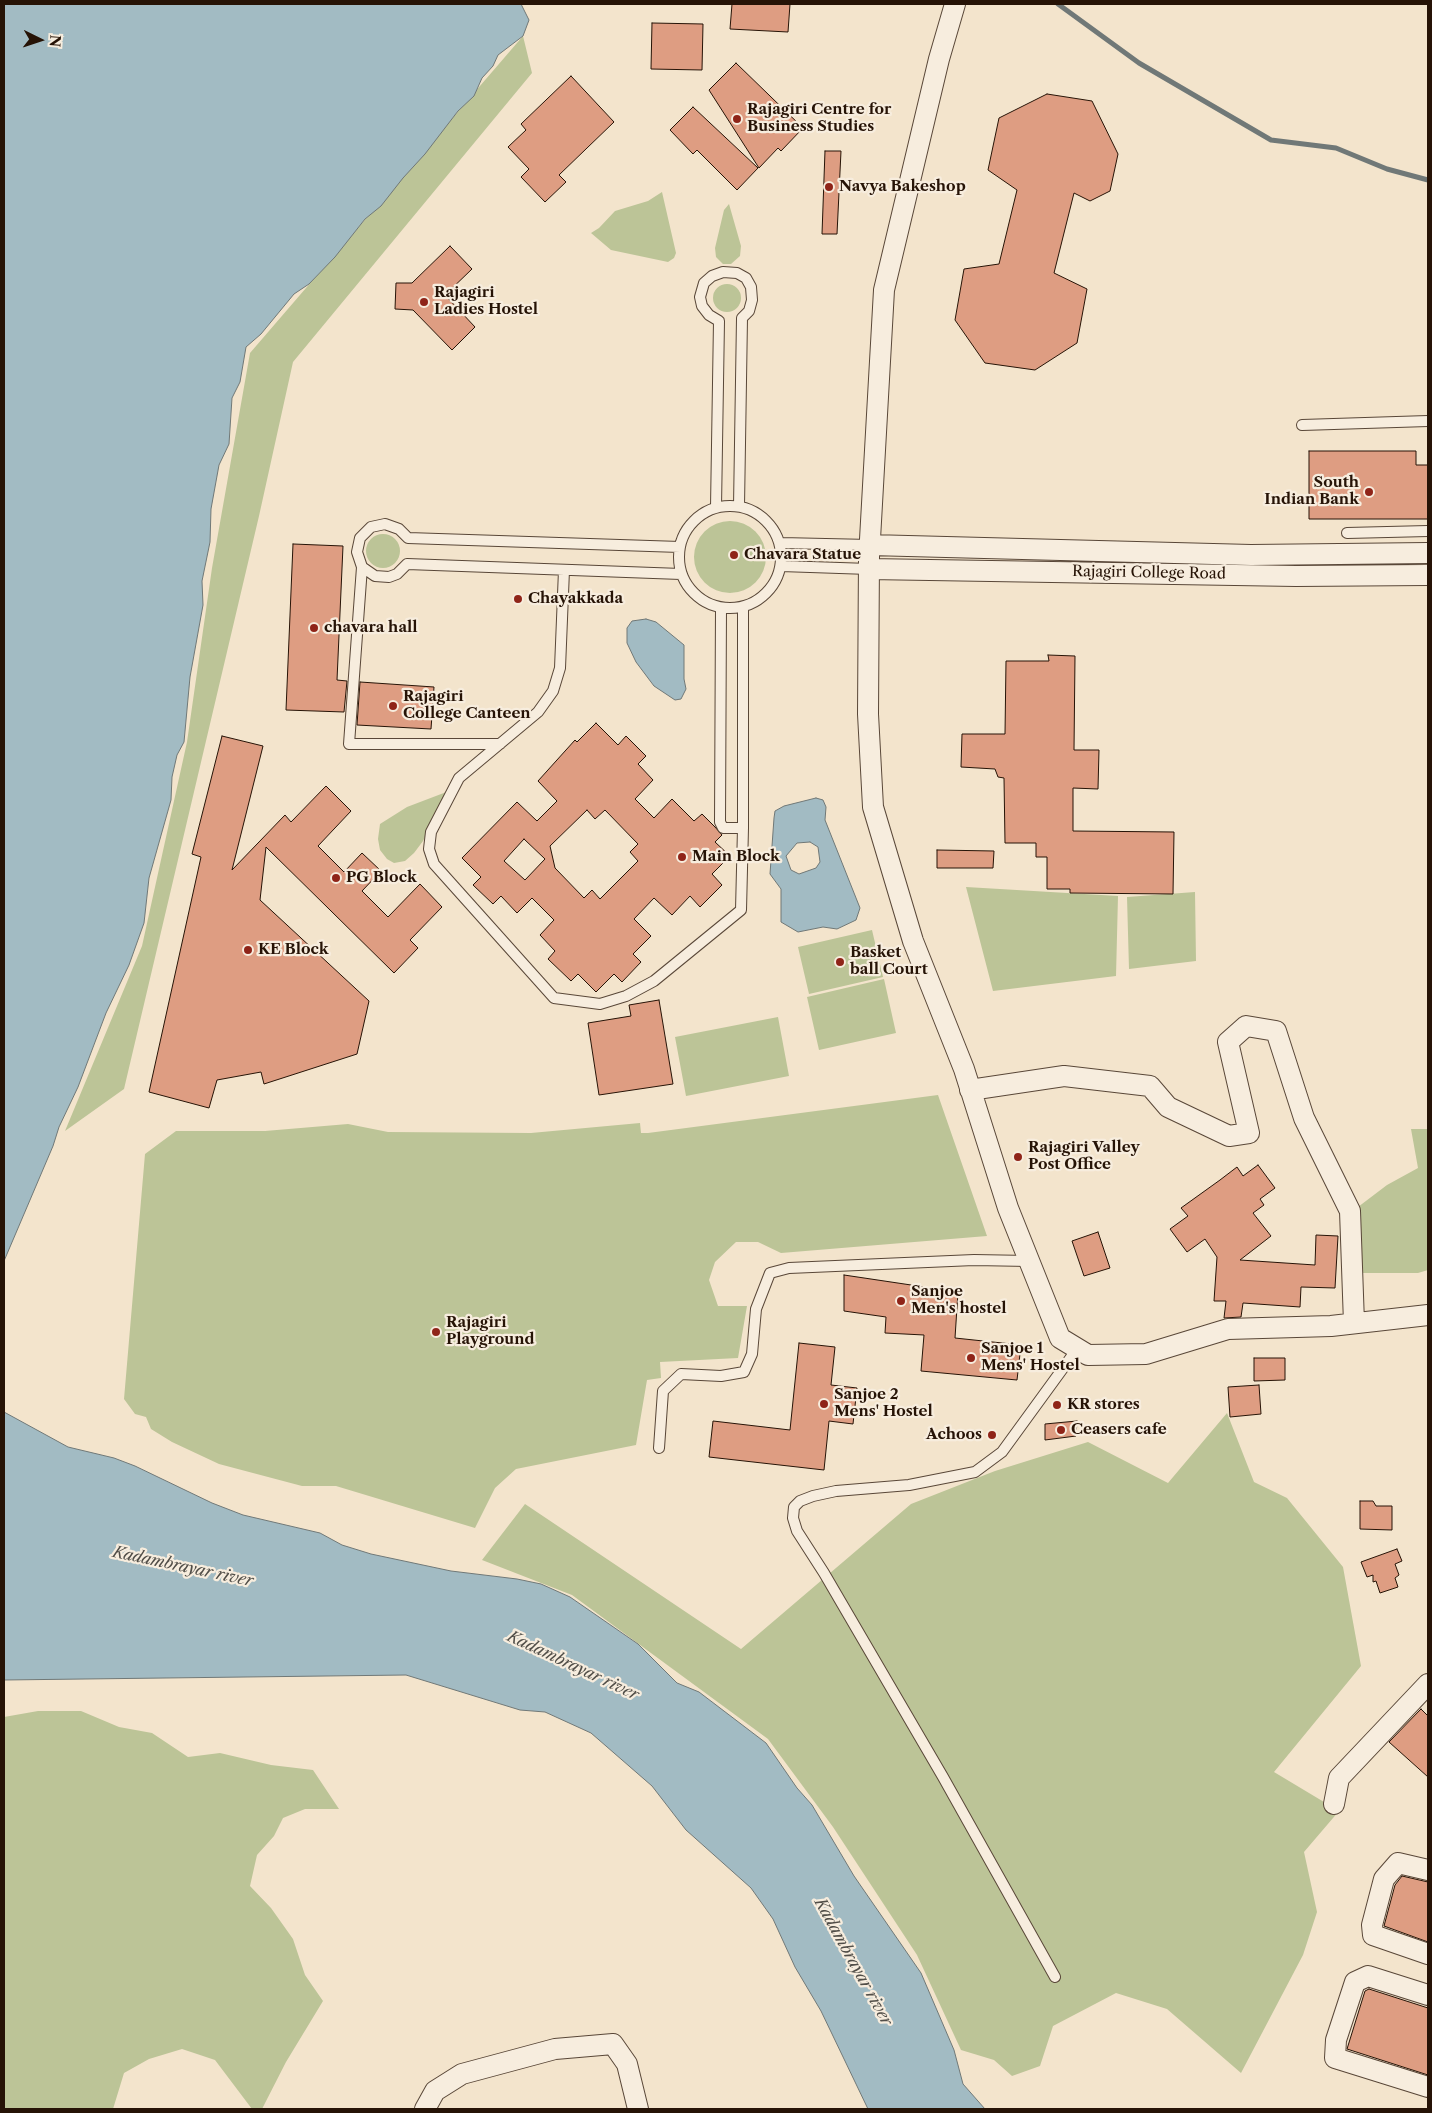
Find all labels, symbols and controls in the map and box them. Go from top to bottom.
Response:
north arrow [15,15,65,65]
text: N [46,34,64,48]
place label: Rajagiri Centre for Business Studies [747,101,891,136]
marker: Rajagiri Centre for Business Studies [731,113,743,125]
place label: Navya Bakeshop [839,178,966,196]
marker: Navya Bakeshop [823,181,835,193]
place label: Rajagiri Ladies Hostel [434,284,538,319]
marker: Rajagiri Ladies Hostel [418,296,430,308]
place label: South Indian Bank [1264,474,1359,509]
marker: South Indian Bank [1363,486,1375,498]
place label: Chavara Statue [744,546,861,564]
marker: Chavara Statue [728,549,740,561]
street label: Rajagiri College Road [1072,563,1226,583]
place label: Chayakkada [528,590,623,608]
marker: Chayakkada [512,593,524,605]
place label: chavara hall [324,619,418,637]
marker: chavara hall [308,622,320,634]
place label: Rajagiri College Canteen [403,688,531,723]
marker: Rajagiri College Canteen [387,700,399,712]
place label: Main Block [692,848,780,866]
marker: Main Block [676,851,688,863]
place label: PG Block [346,869,417,887]
marker: PG Block [330,872,342,884]
place label: KE Block [258,941,329,959]
marker: KE Block [242,944,254,956]
place label: Basket ball Court [850,944,928,979]
marker: Basket ball Court [834,956,846,968]
place label: Rajagiri Valley Post Office [1028,1139,1140,1174]
marker: Rajagiri Valley Post Office [1012,1151,1024,1163]
place label: Sanjoe Men's hostel [911,1283,1006,1318]
marker: Sanjoe Men's hostel [895,1295,907,1307]
place label: Rajagiri Playground [446,1314,534,1349]
marker: Rajagiri Playground [430,1326,442,1338]
place label: Sanjoe 1 Mens' Hostel [981,1340,1080,1375]
marker: Sanjoe 1 Mens' Hostel [965,1352,977,1364]
place label: Sanjoe 2 Mens' Hostel [834,1386,933,1421]
place label: KR stores [1067,1396,1140,1414]
marker: Sanjoe 2 Mens' Hostel [818,1398,830,1410]
marker: KR stores [1051,1399,1063,1411]
place label: Ceasers cafe [1071,1421,1167,1439]
marker: Ceasers cafe [1055,1424,1067,1436]
place label: Achoos [926,1426,982,1444]
marker: Achoos [986,1429,998,1441]
water label: Kadambrayar river [111,1543,255,1591]
water label: Kadambrayar river [504,1627,642,1705]
water label: Kadambrayar river [810,1895,896,2029]

